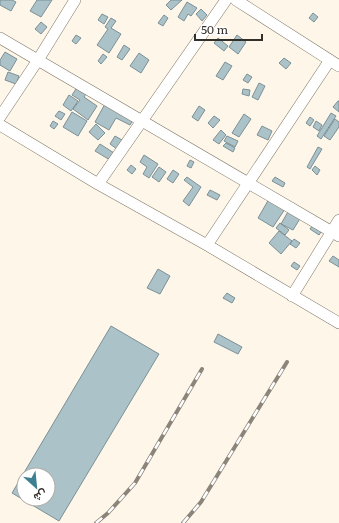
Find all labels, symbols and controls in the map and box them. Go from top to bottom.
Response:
scale bar [195,16,262,42]
text: 50 m [201,20,228,38]
north arrow [16,467,56,507]
text: ش [31,487,51,507]

